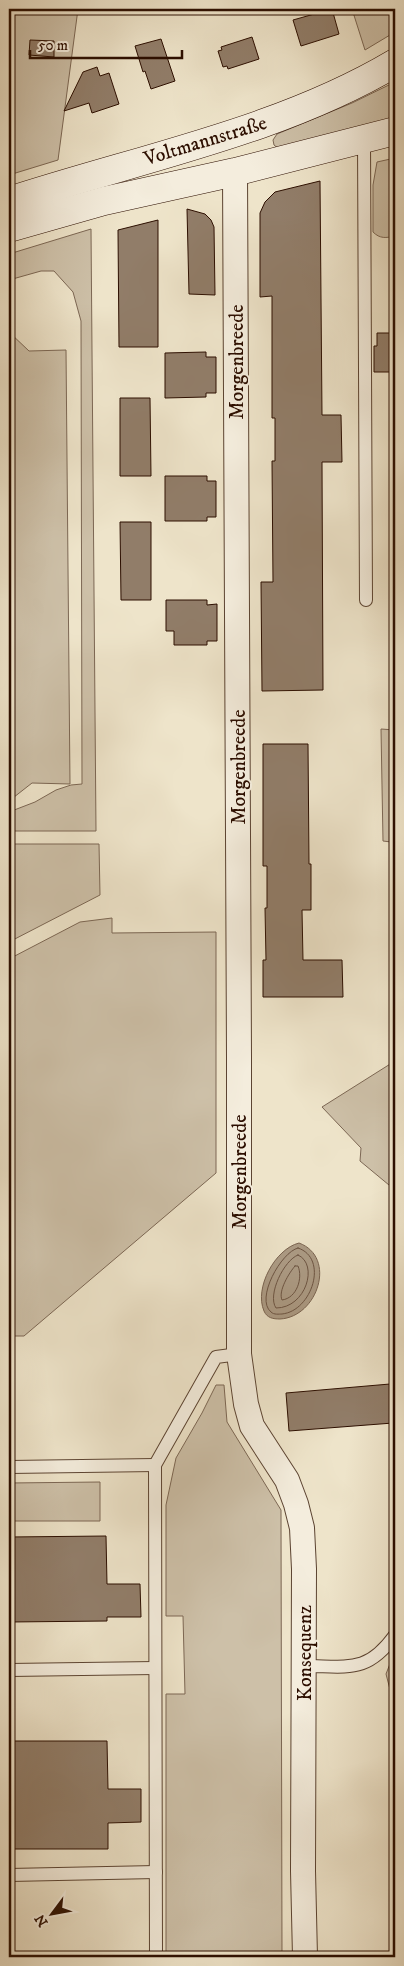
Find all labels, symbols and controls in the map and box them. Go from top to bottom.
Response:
scale bar [30,28,182,60]
text: 50 m [38,36,68,55]
street label: Voltmannstraße [140,111,270,172]
street label: Morgenbreede [225,304,250,420]
street label: Morgenbreede [227,709,252,825]
street label: Morgenbreede [228,1114,253,1230]
street label: Konsequenz [293,1605,318,1701]
north arrow [28,1888,78,1938]
text: N [31,1910,53,1930]

